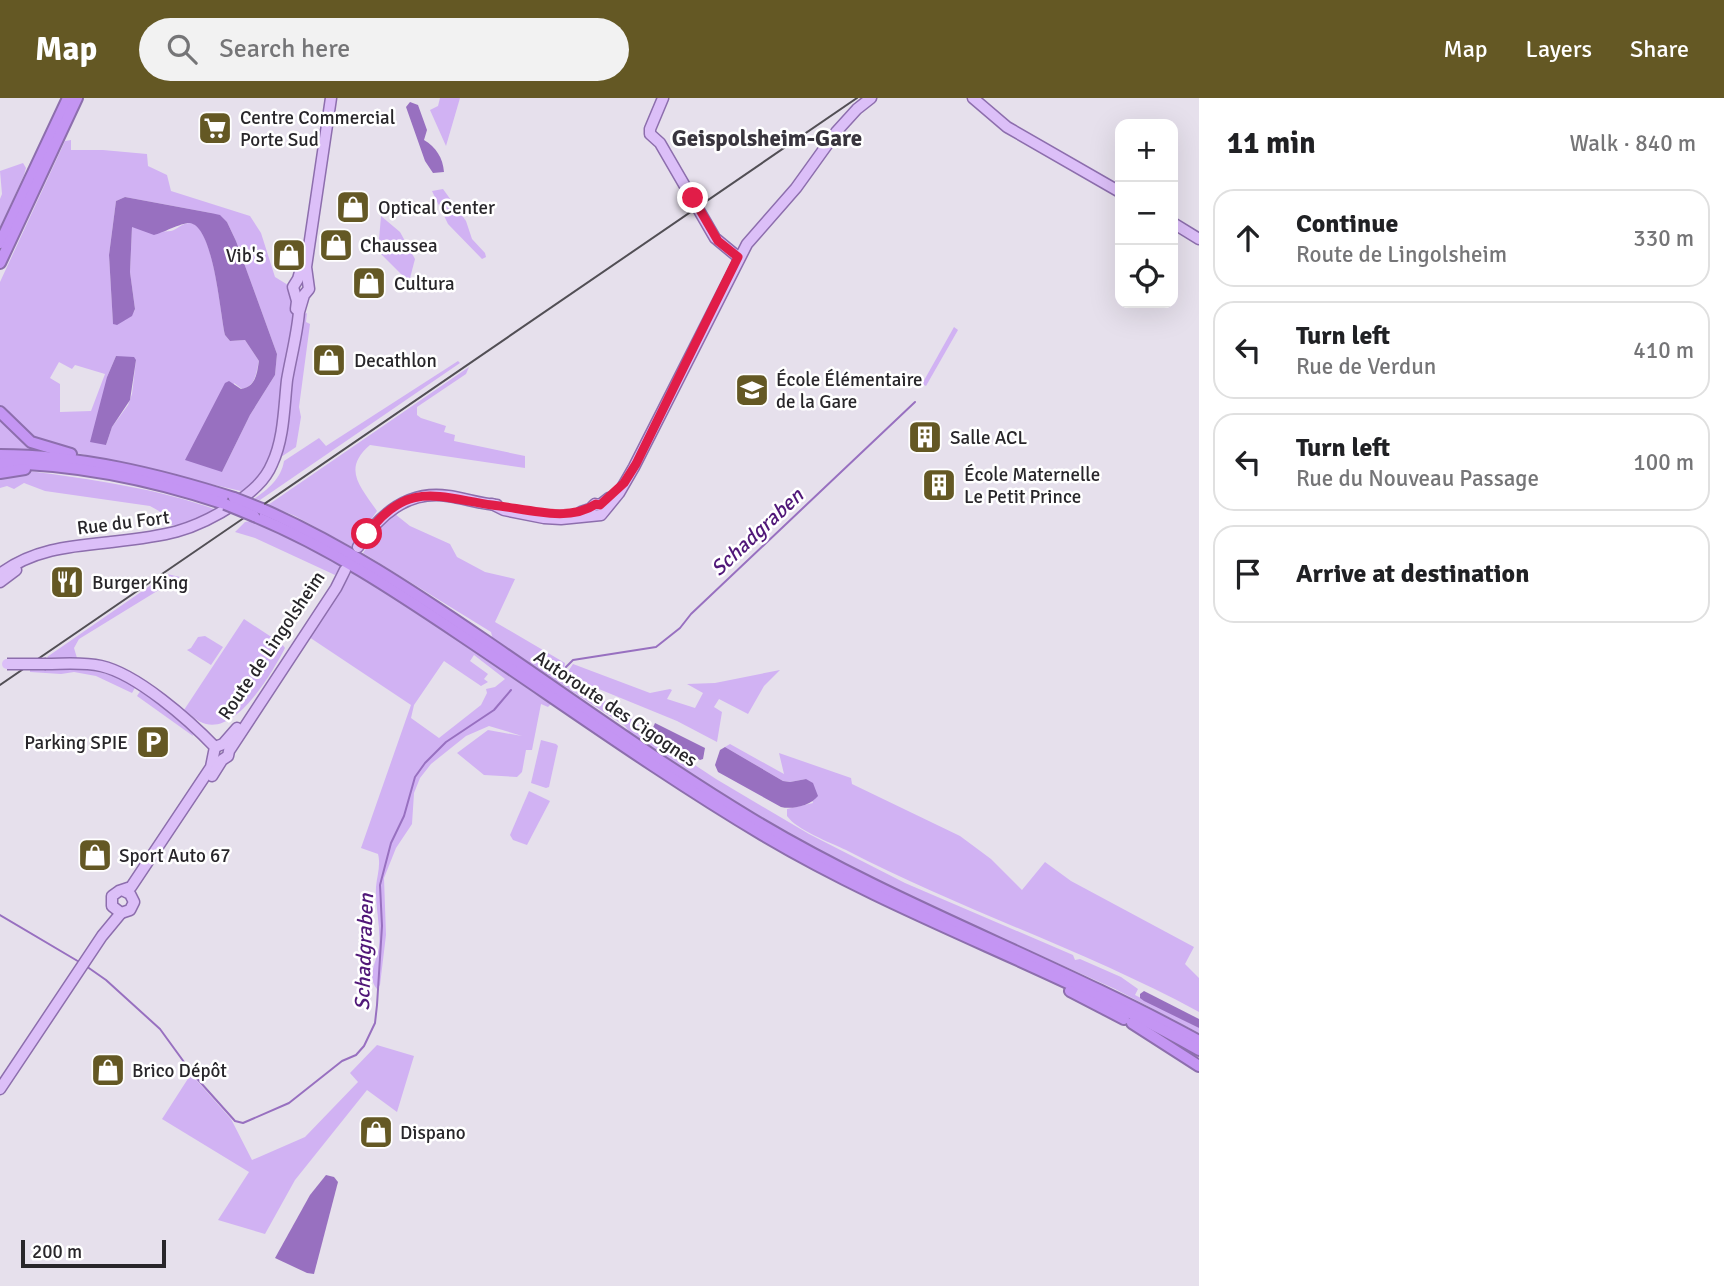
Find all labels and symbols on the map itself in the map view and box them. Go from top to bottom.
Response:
place label: Centre Commercial Porte Sud [240,106,395,152]
supermarket icon: Centre Commercial Porte Sud [196,109,234,147]
district label: Geispolsheim-Gare [672,124,862,153]
route end [677,182,708,213]
shop icon: Optical Center [334,188,372,226]
place label: Optical Center [378,196,495,220]
shop icon: Chaussea [317,226,355,264]
place label: Chaussea [360,234,438,258]
shop icon: Vib's [270,236,308,274]
place label: Vib's [226,244,264,268]
shop icon: Cultura [350,264,388,302]
place label: Cultura [394,272,455,296]
shop icon: Decathlon [310,341,348,379]
place label: Decathlon [354,349,437,373]
place label: École Élémentaire de la Gare [776,368,923,414]
school or university icon: École Élémentaire de la Gare [733,371,771,409]
building icon: Salle ACL [906,418,944,456]
place label: Salle ACL [950,426,1027,450]
place label: École Maternelle Le Petit Prince [964,463,1100,509]
building icon: École Maternelle Le Petit Prince [920,466,958,504]
water label: Schadgraben [705,482,809,581]
street label: Rue du Fort [76,505,171,541]
route start [351,518,382,549]
restaurant icon: Burger King [48,563,86,601]
street label: Route de Lingolsheim [213,567,331,725]
place label: Burger King [92,571,188,595]
street label: Autoroute des Cigognes [529,645,702,772]
parking icon: Parking SPIE [134,723,172,761]
place label: Parking SPIE [24,731,128,755]
shop icon: Sport Auto 67 [76,836,114,874]
place label: Sport Auto 67 [119,844,231,868]
water label: Schadgraben [349,893,379,1011]
shop icon: Brico Dépôt [89,1051,127,1089]
place label: Brico Dépôt [132,1059,227,1083]
shop icon: Dispano [357,1113,395,1151]
place label: Dispano [400,1121,466,1145]
scale bar [21,1237,166,1269]

